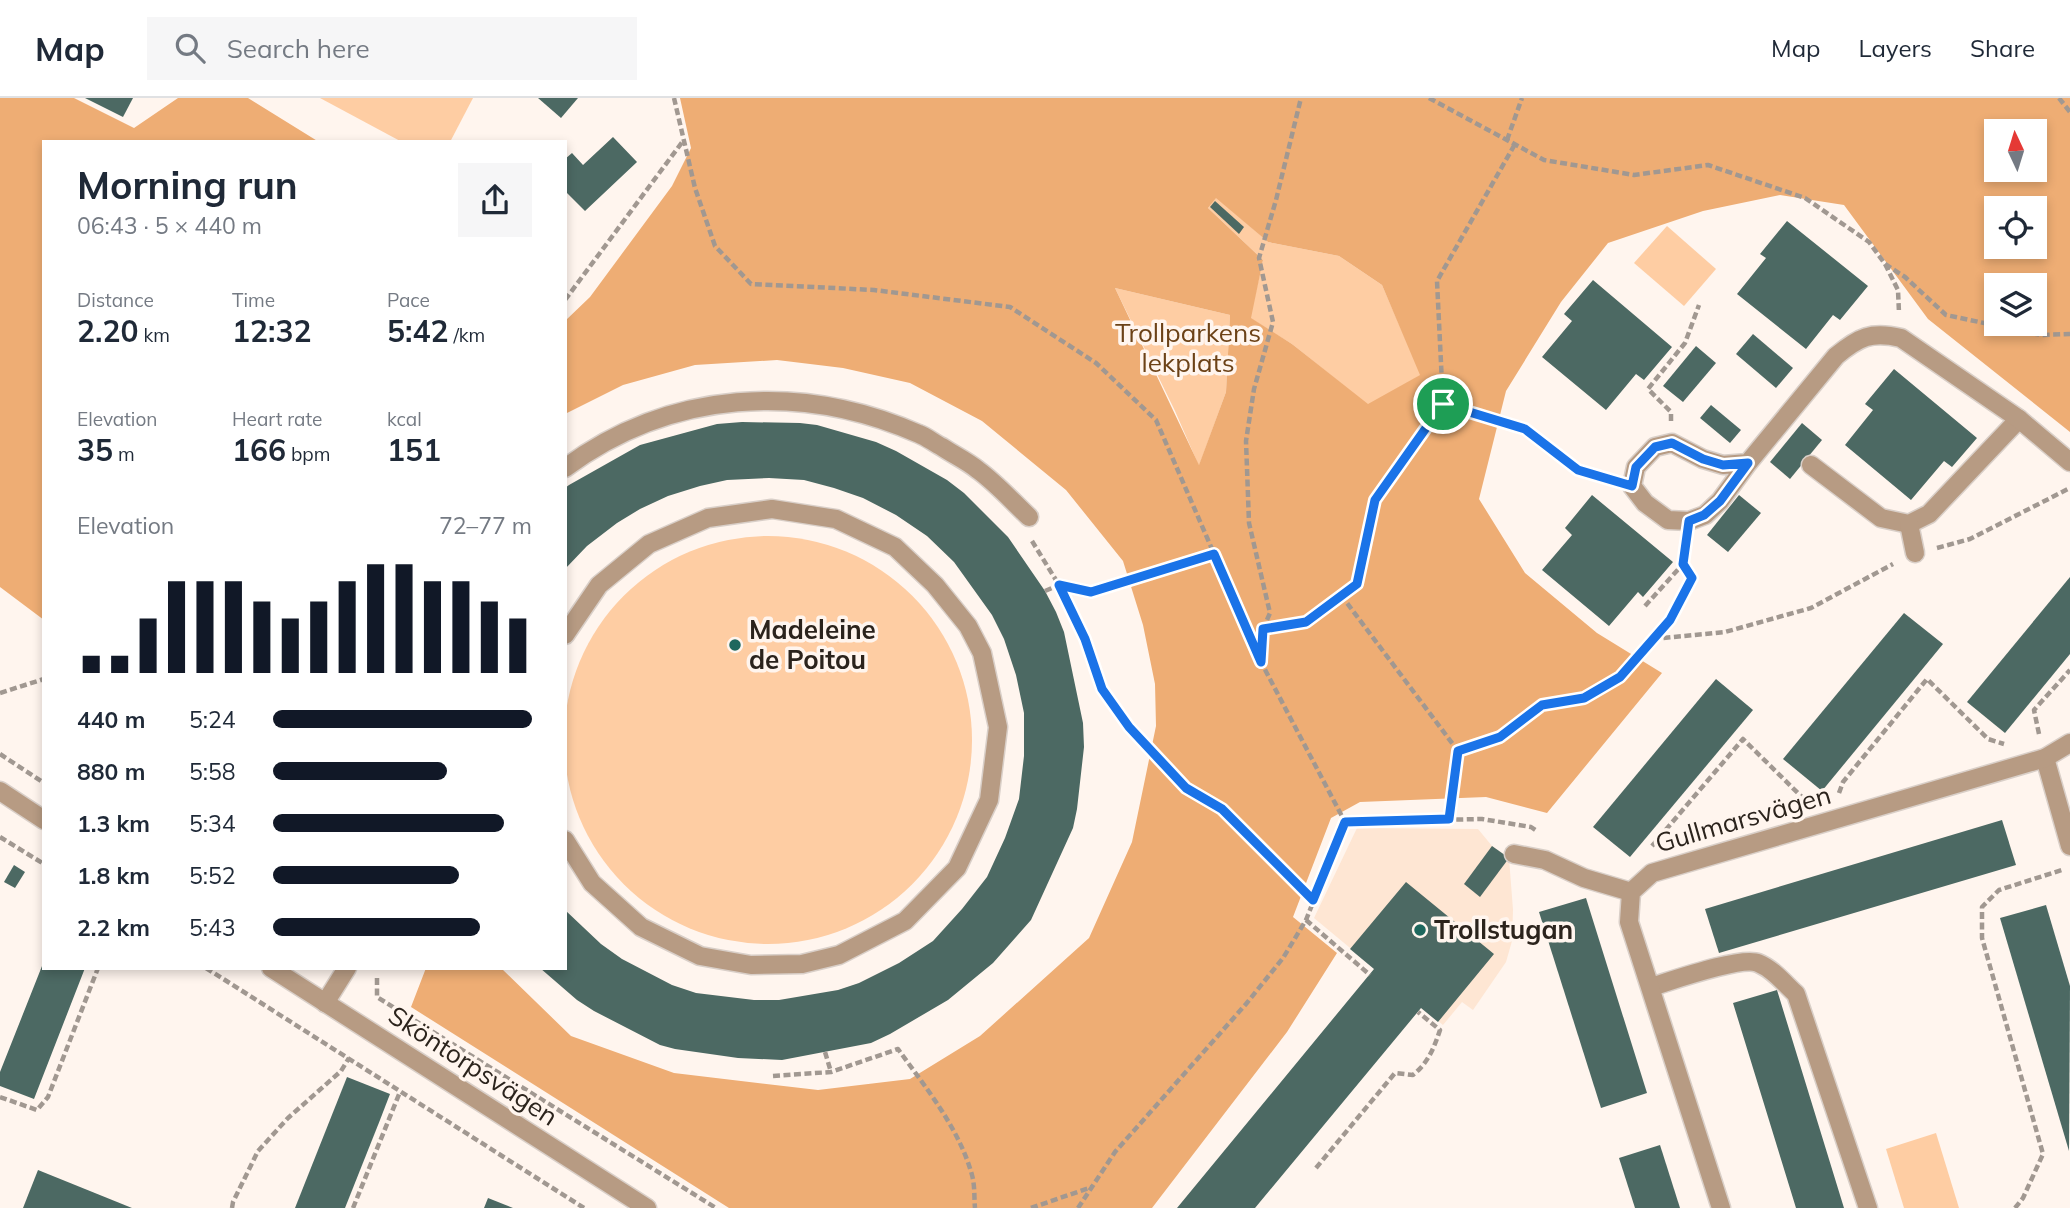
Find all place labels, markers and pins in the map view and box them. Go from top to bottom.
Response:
pin [1413,374,1473,434]
place label: Madeleine de Poitou [749,613,876,676]
marker: Madeleine de Poitou [727,637,743,653]
place label: Trollstugan [1434,913,1573,946]
marker: Trollstugan [1412,922,1428,938]

